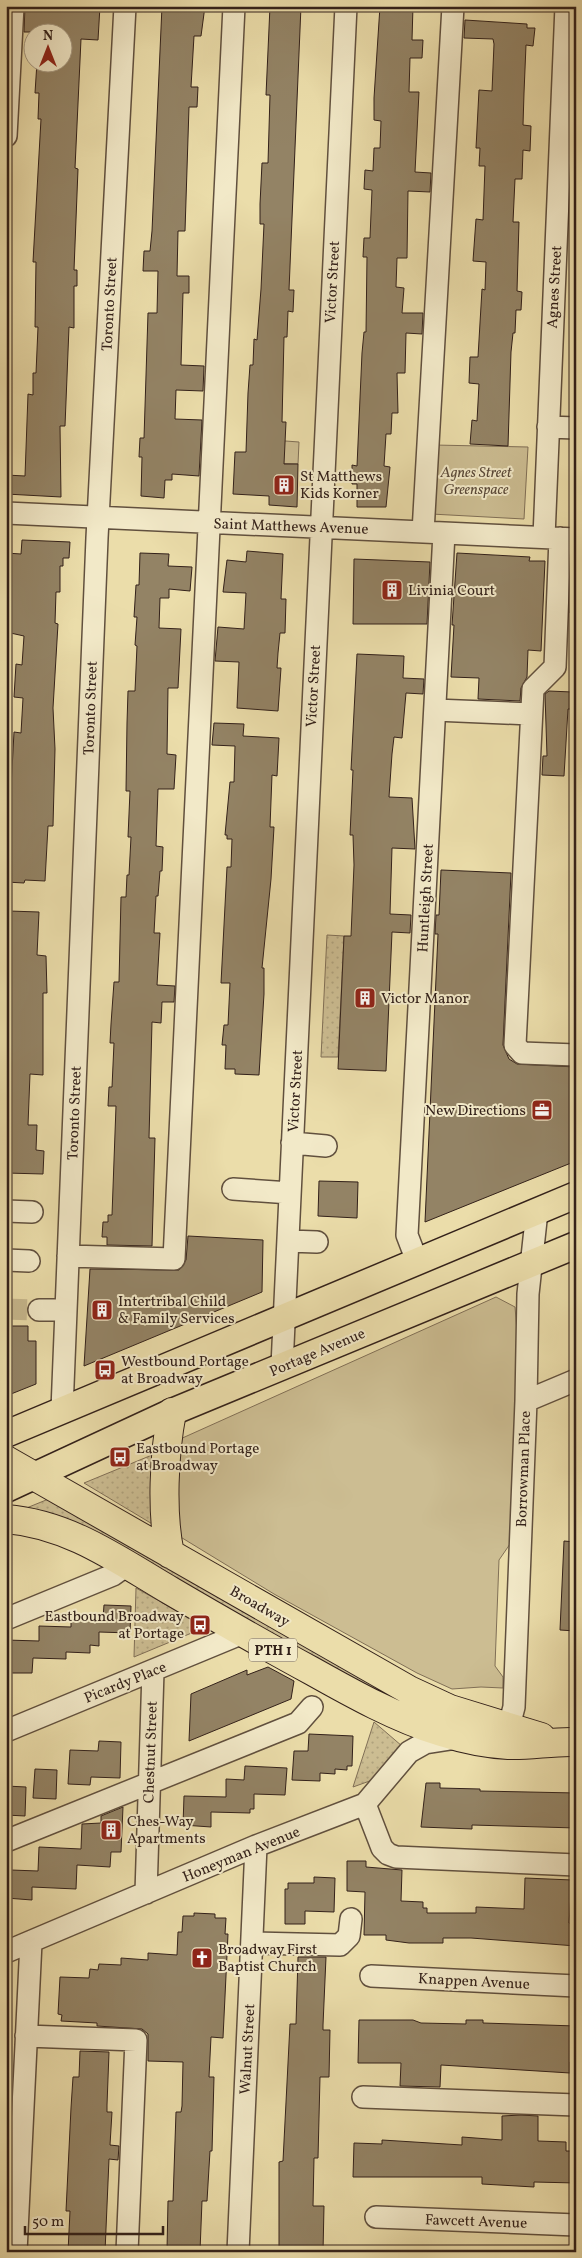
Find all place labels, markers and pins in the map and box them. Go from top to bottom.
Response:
place label: St Matthews Kids Korner [300,467,382,505]
building icon: St Matthews Kids Korner [272,473,296,497]
building icon: Livinia Court [380,578,404,602]
place label: Livinia Court [408,581,495,602]
building icon: Victor Manor [353,986,377,1010]
place label: Victor Manor [381,989,469,1010]
office icon: New Directions [530,1098,554,1122]
place label: New Directions [425,1101,526,1122]
place label: Intertribal Child & Family Services [118,1292,235,1330]
building icon: Intertribal Child & Family Services [90,1298,114,1322]
place label: Westbound Portage at Broadway [121,1352,249,1390]
bus stop icon: Westbound Portage at Broadway [93,1358,117,1382]
place label: Eastbound Portage at Broadway [136,1439,259,1477]
bus stop icon: Eastbound Portage at Broadway [108,1445,132,1469]
place label: Eastbound Broadway at Portage [44,1607,184,1645]
bus stop icon: Eastbound Broadway at Portage [188,1613,212,1637]
place label: Ches-Way Apartments [127,1812,206,1850]
building icon: Ches-Way Apartments [99,1818,123,1842]
place label: Broadway First Baptist Church [218,1940,317,1978]
church icon: Broadway First Baptist Church [190,1946,214,1970]

